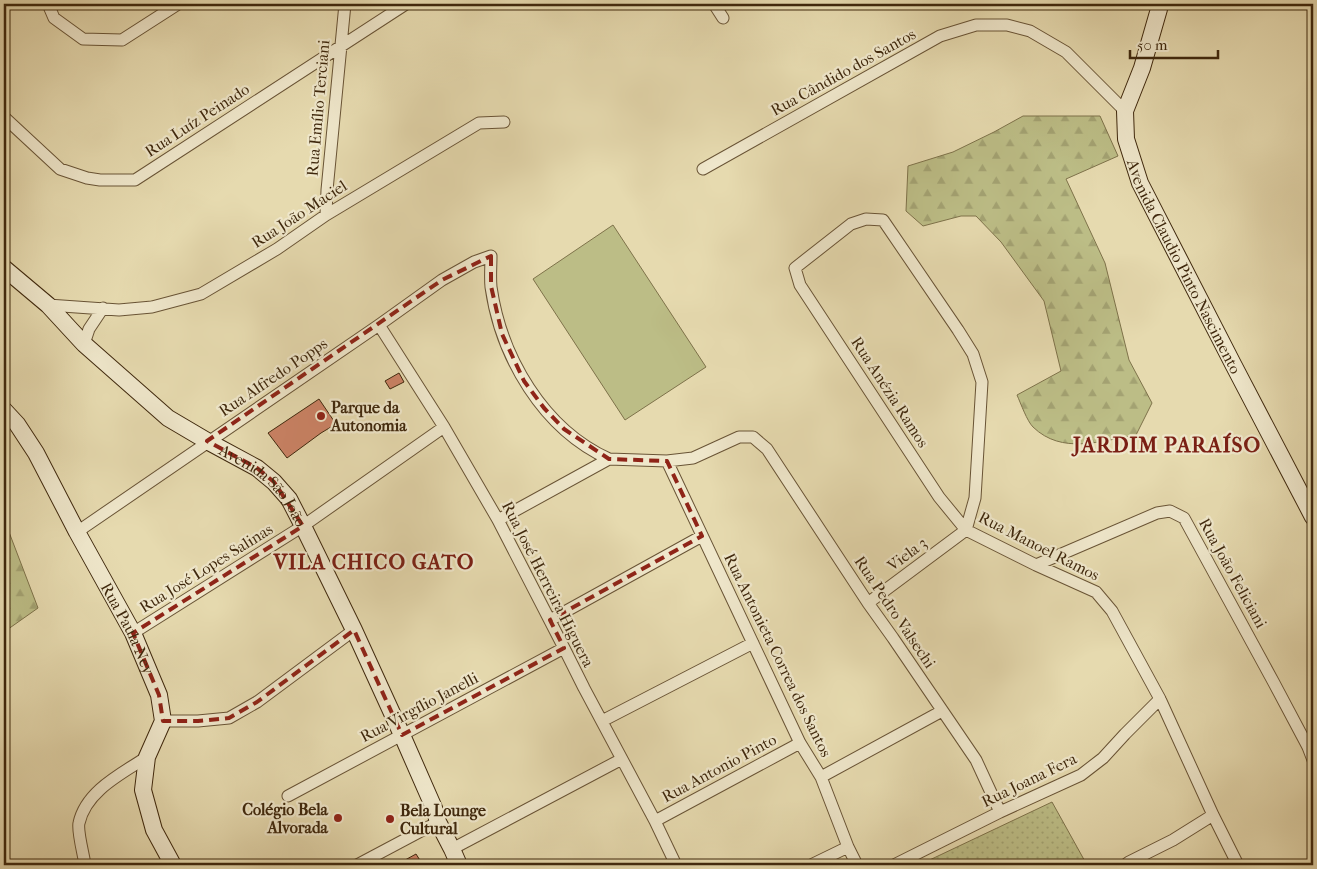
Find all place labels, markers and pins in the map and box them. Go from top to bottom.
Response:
place label: Parque da Autonomia [330,398,407,435]
marker: Parque da Autonomia [315,410,327,422]
place label: Colégio Bela Alvorada [242,800,329,837]
place label: Bela Lounge Cultural [400,801,486,838]
marker: Colégio Bela Alvorada [332,812,344,824]
marker: Bela Lounge Cultural [384,813,396,825]

